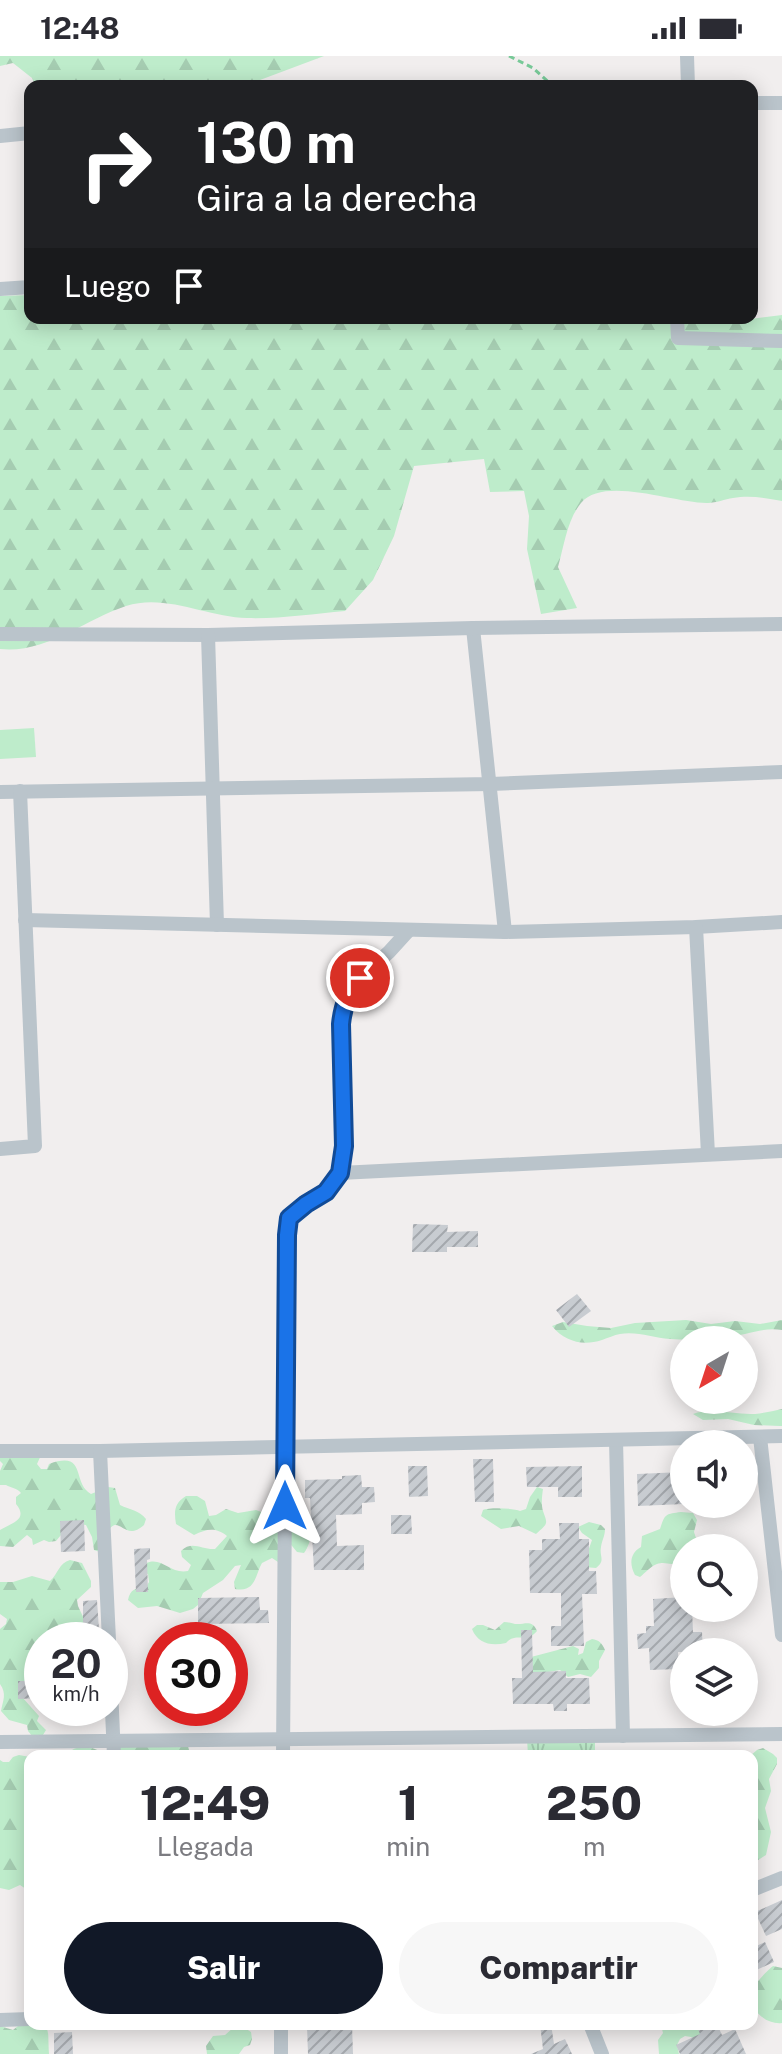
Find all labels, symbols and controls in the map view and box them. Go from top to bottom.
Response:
text: 12:48 [40,10,120,46]
text: 130 m [196,110,356,176]
icon: right [64,112,168,216]
text: Gira a la derecha [196,177,477,219]
icon: arrive [167,264,211,308]
text: Luego [64,268,151,304]
pin [326,944,394,1012]
icon: arrive [338,956,382,1000]
north arrow [670,1326,758,1414]
map controls [670,1326,758,1726]
button: sound [670,1430,758,1518]
position arrow [243,1464,327,1548]
button: search [670,1534,758,1622]
speed limit sign: 30 [144,1622,248,1726]
button: layers [670,1638,758,1726]
text: 20 [50,1640,102,1687]
text: km/h [52,1682,100,1706]
text: 12:49 [140,1774,270,1831]
text: 1 [398,1774,419,1831]
text: 250 [546,1774,642,1831]
text: Llegada [157,1831,254,1862]
text: min [386,1831,430,1862]
text: m [583,1831,605,1862]
button: Salir [64,1922,383,2014]
button: Compartir [399,1922,718,2014]

